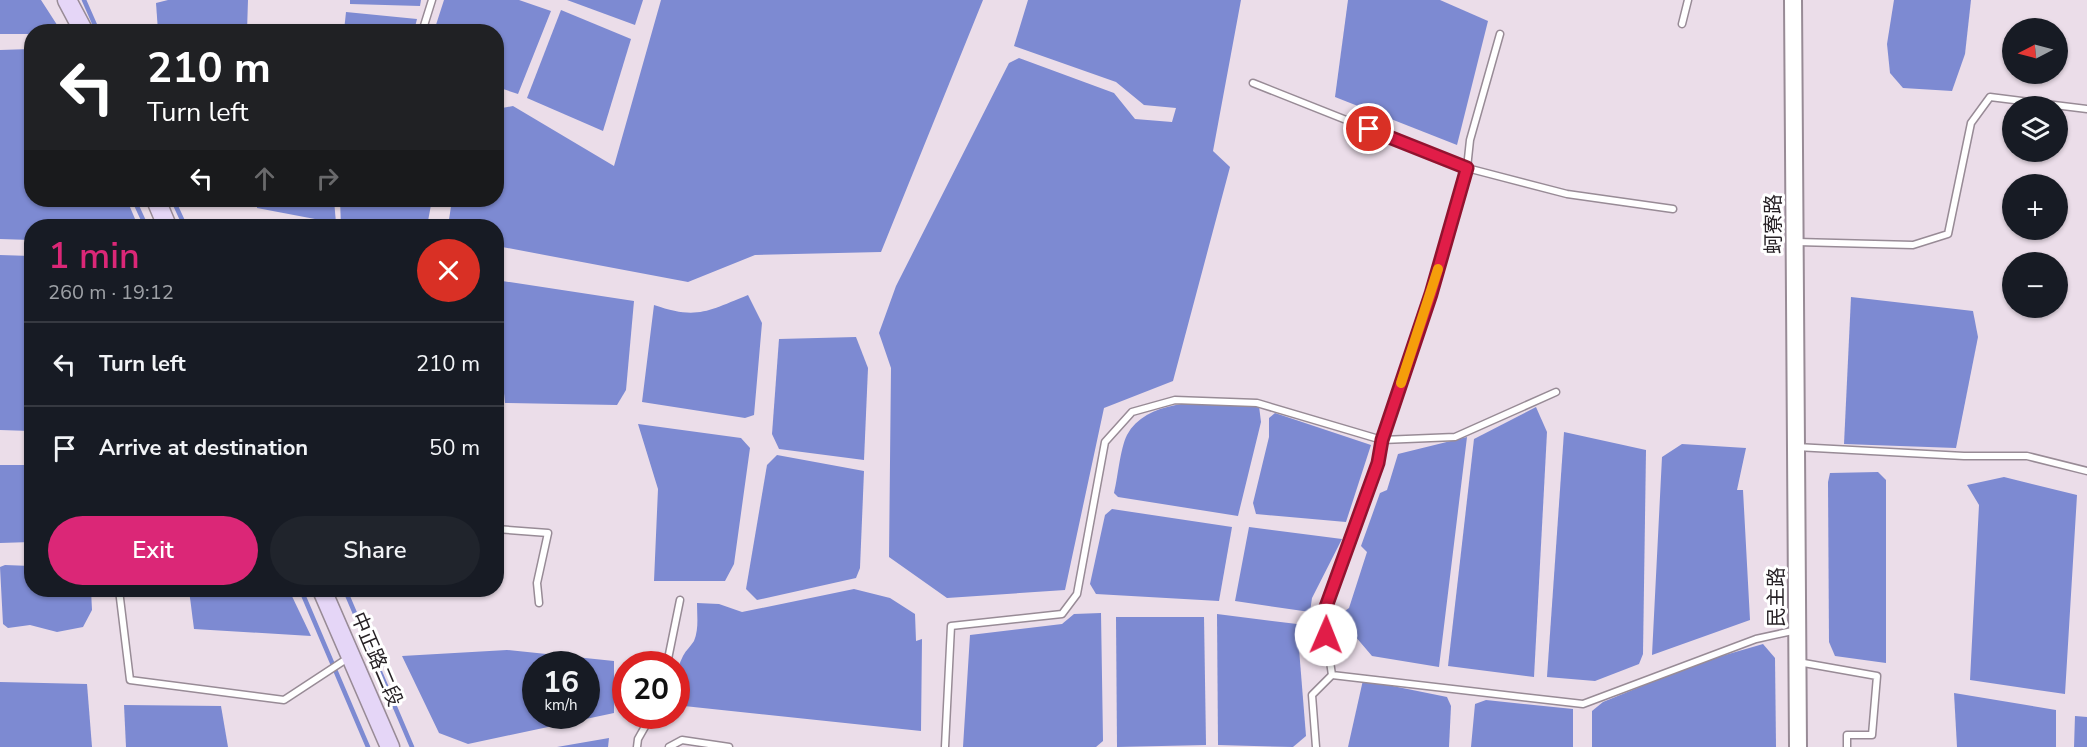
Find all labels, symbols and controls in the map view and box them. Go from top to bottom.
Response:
north arrow [2002,18,2068,84]
map controls [2002,18,2068,318]
text: 210 m [147,40,271,97]
icon: left [48,48,126,126]
text: Turn left [147,94,248,131]
button: layers [2002,96,2068,162]
pin [1343,103,1394,154]
icon: arrive [1352,112,1385,145]
icon: left [185,162,218,195]
icon: ahead [248,162,281,195]
icon: right [311,162,344,195]
button: + [2002,174,2068,240]
street label: 蚵寮路 [1760,194,1787,254]
text: 1 min [48,232,140,281]
button: close [417,239,480,302]
button: − [2002,252,2068,318]
text: 260 m · 19:12 [48,279,174,306]
icon: left [48,348,81,381]
text: Turn left [99,349,186,379]
text: 210 m [416,349,480,379]
icon: arrive [48,432,81,465]
text: Arrive at destination [99,433,308,463]
text: 50 m [429,433,480,463]
button: Exit [48,516,258,585]
button: Share [270,516,480,585]
street label: 民主路 [1763,567,1790,627]
position arrow [1294,603,1358,667]
street label: 中正路二段 [345,608,409,710]
speed limit sign: 20 [612,651,690,729]
text: 16 [543,662,579,703]
text: km/h [544,695,578,715]

